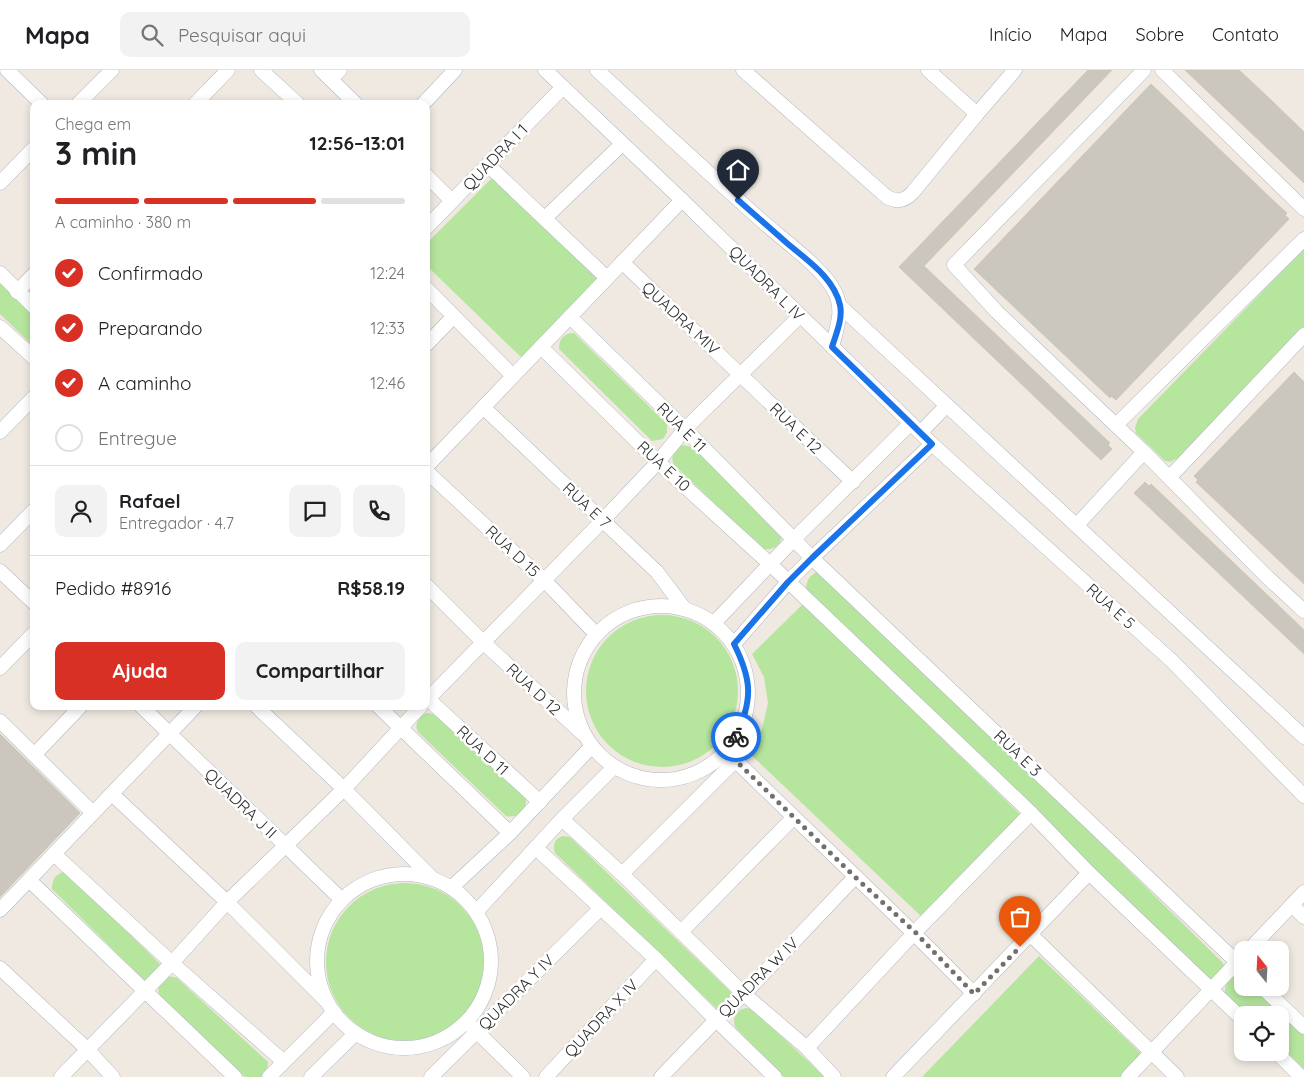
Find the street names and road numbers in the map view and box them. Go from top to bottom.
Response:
street label: QUADRA I 1 [458,119,532,195]
street label: QUADRA L IV [725,241,809,325]
street label: QUADRA MIV [638,277,724,359]
street label: RUA E 11 [653,398,711,456]
street label: RUA E 12 [766,398,826,458]
street label: RUA E 10 [633,436,695,496]
street label: RUA E 7 [559,478,615,532]
street label: RUA D 15 [482,521,544,581]
street label: RUA E 5 [1082,579,1140,633]
street label: RUA D 12 [503,659,566,719]
street label: RUA D 11 [453,721,513,779]
street label: RUA E 3 [990,726,1046,780]
street label: QUADRA J II [201,764,281,842]
street label: QUADRA W IV [714,932,803,1021]
street label: QUADRA Y IV [474,950,558,1034]
street label: QUADRA X IV [560,974,643,1061]

